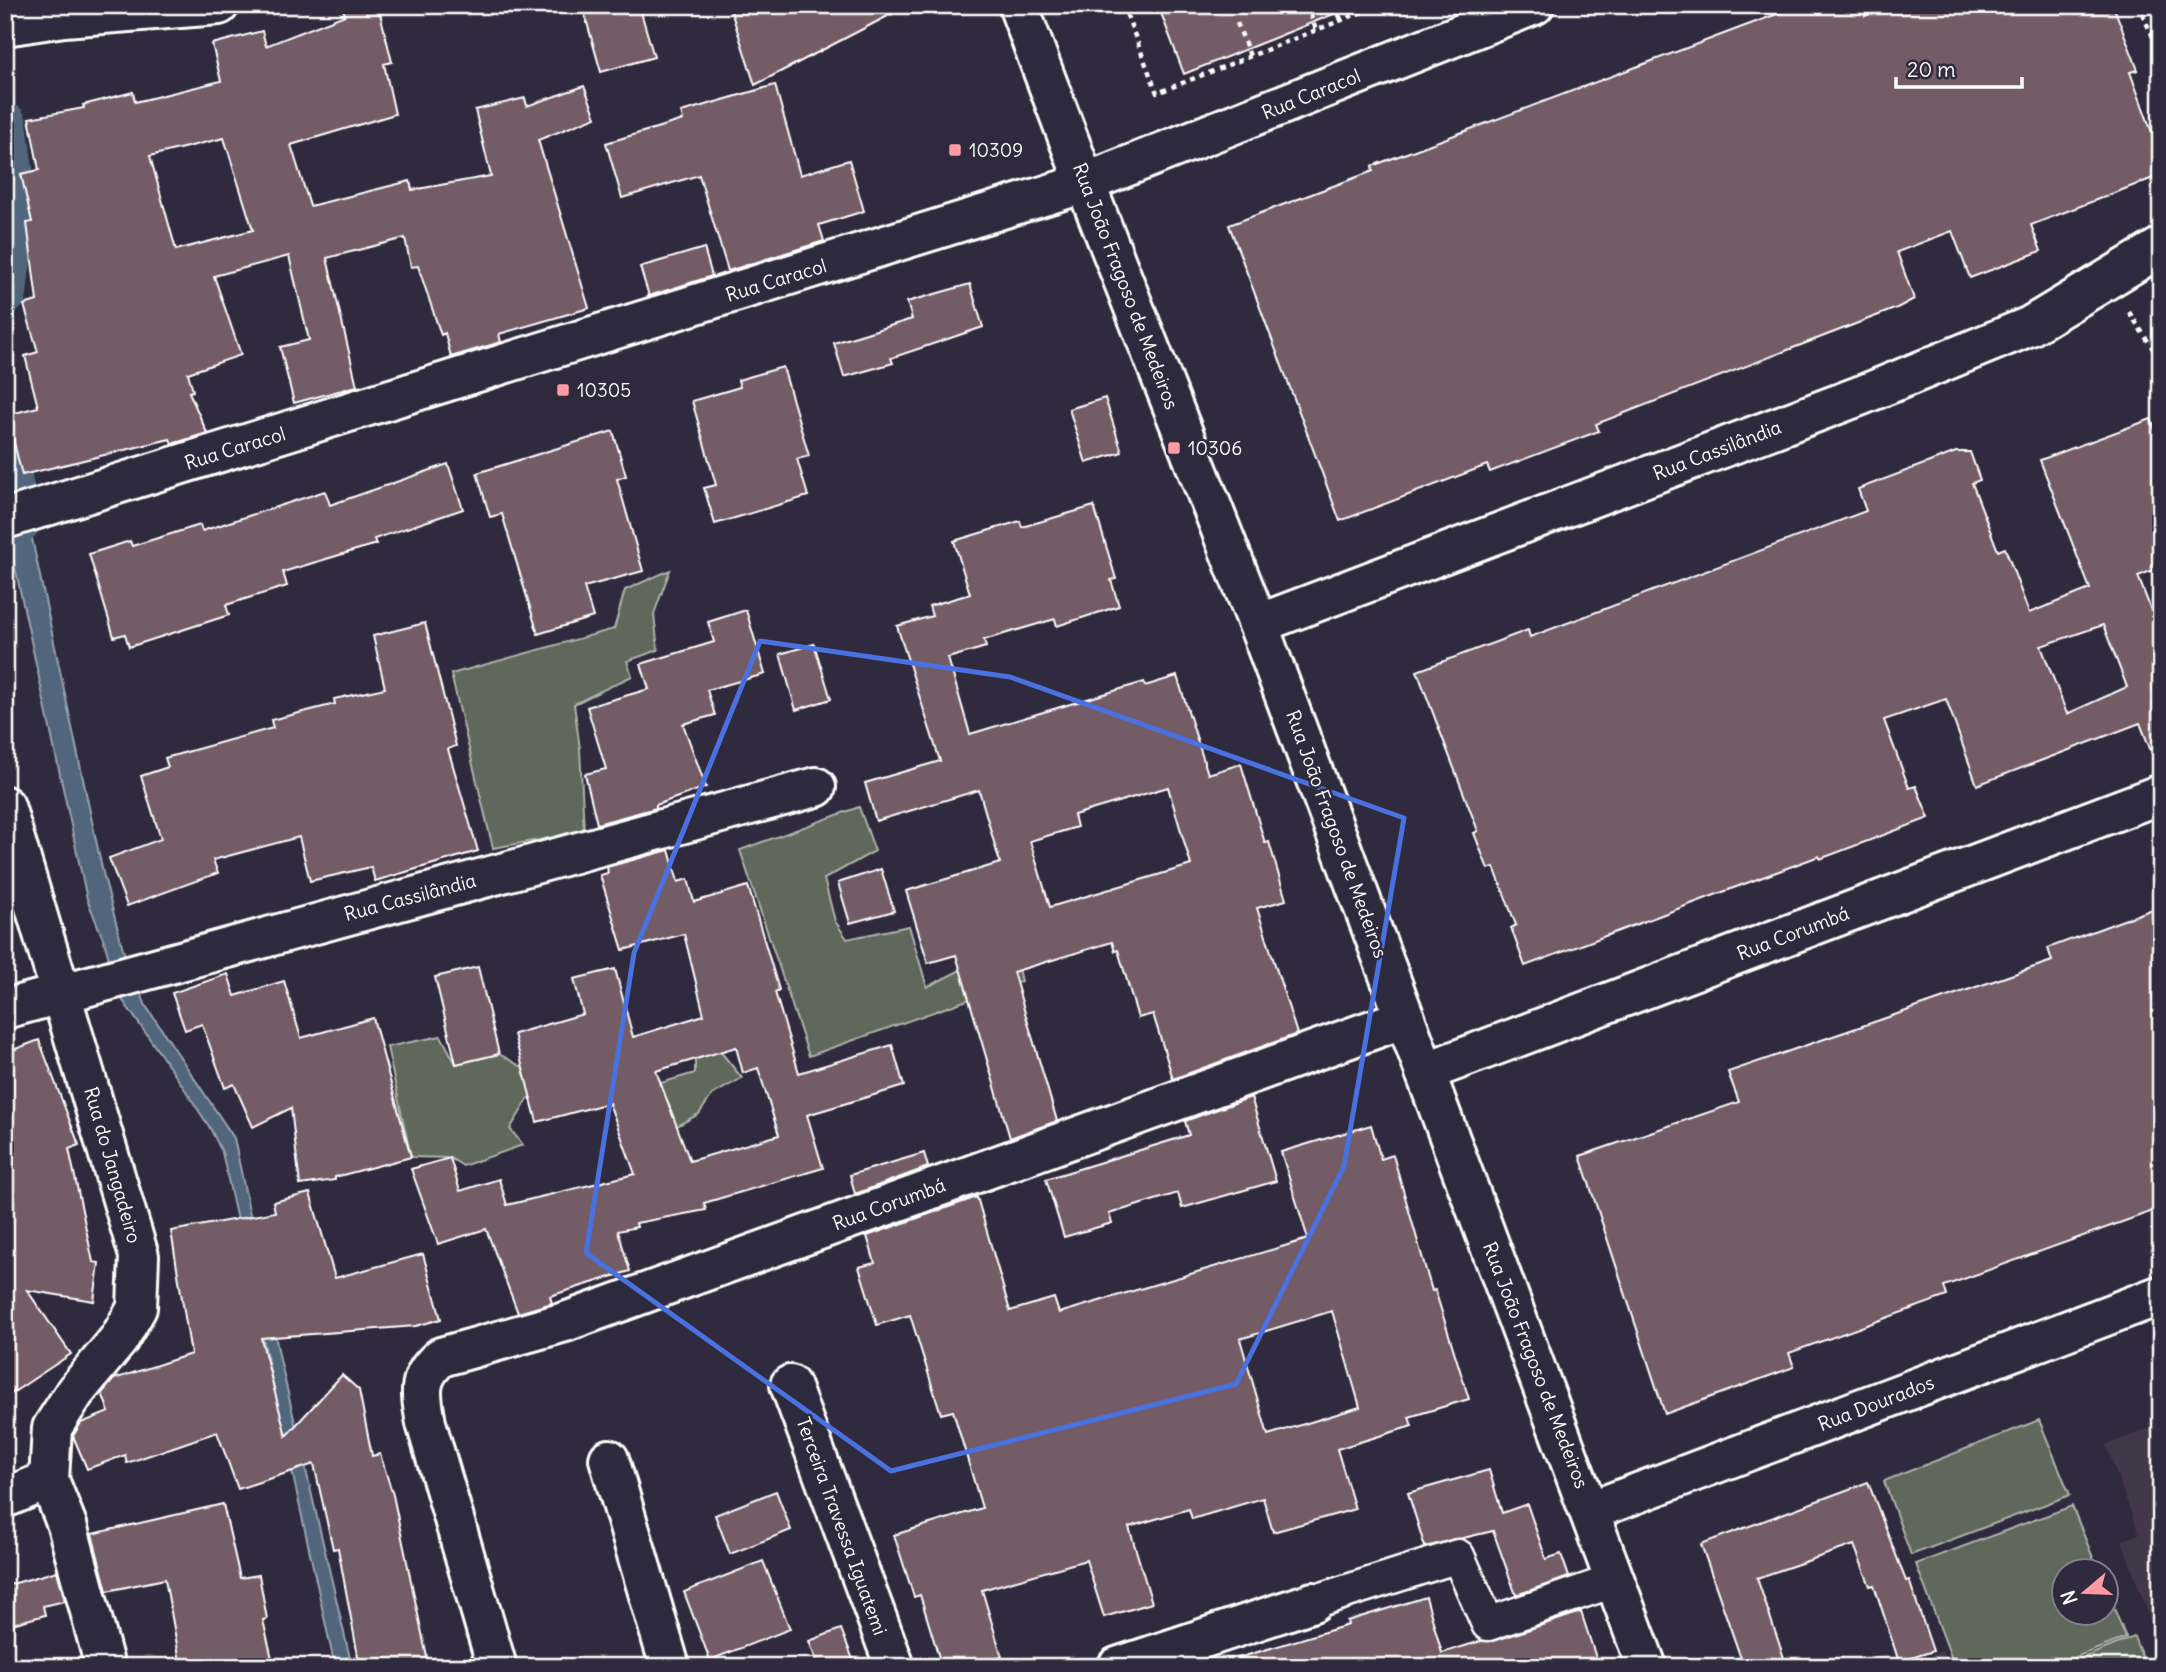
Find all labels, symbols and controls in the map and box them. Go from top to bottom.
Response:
scale bar [1896,46,2022,90]
text: 20 m [1907,56,1956,83]
street label: Rua Caracol [1258,63,1364,125]
place label: 10309 [969,138,1023,162]
marker: 10309 [947,142,963,158]
street label: Rua João Fragoso de Medeiros [1068,159,1184,413]
street label: Rua Caracol [723,253,829,307]
place label: 10305 [577,378,631,402]
marker: 10305 [555,382,571,398]
street label: Rua Cassilândia [1649,414,1785,485]
street label: Rua Caracol [182,421,288,475]
place label: 10306 [1188,436,1242,460]
marker: 10306 [1166,440,1182,456]
street label: Rua João Fragoso de Medeiros [1281,707,1393,961]
street label: Rua Cassilândia [341,868,479,926]
street label: Rua Corumbá [1734,901,1853,965]
street label: Rua do Jangadeiro [79,1084,147,1246]
street label: Rua Corumbá [829,1172,949,1235]
street label: Rua João Fragoso de Medeiros [1478,1238,1594,1492]
street label: Rua Dourados [1815,1370,1937,1436]
street label: Terceira Travessa Iguatemi [791,1414,893,1638]
north arrow [2050,1556,2120,1626]
text: N [2055,1587,2082,1608]

